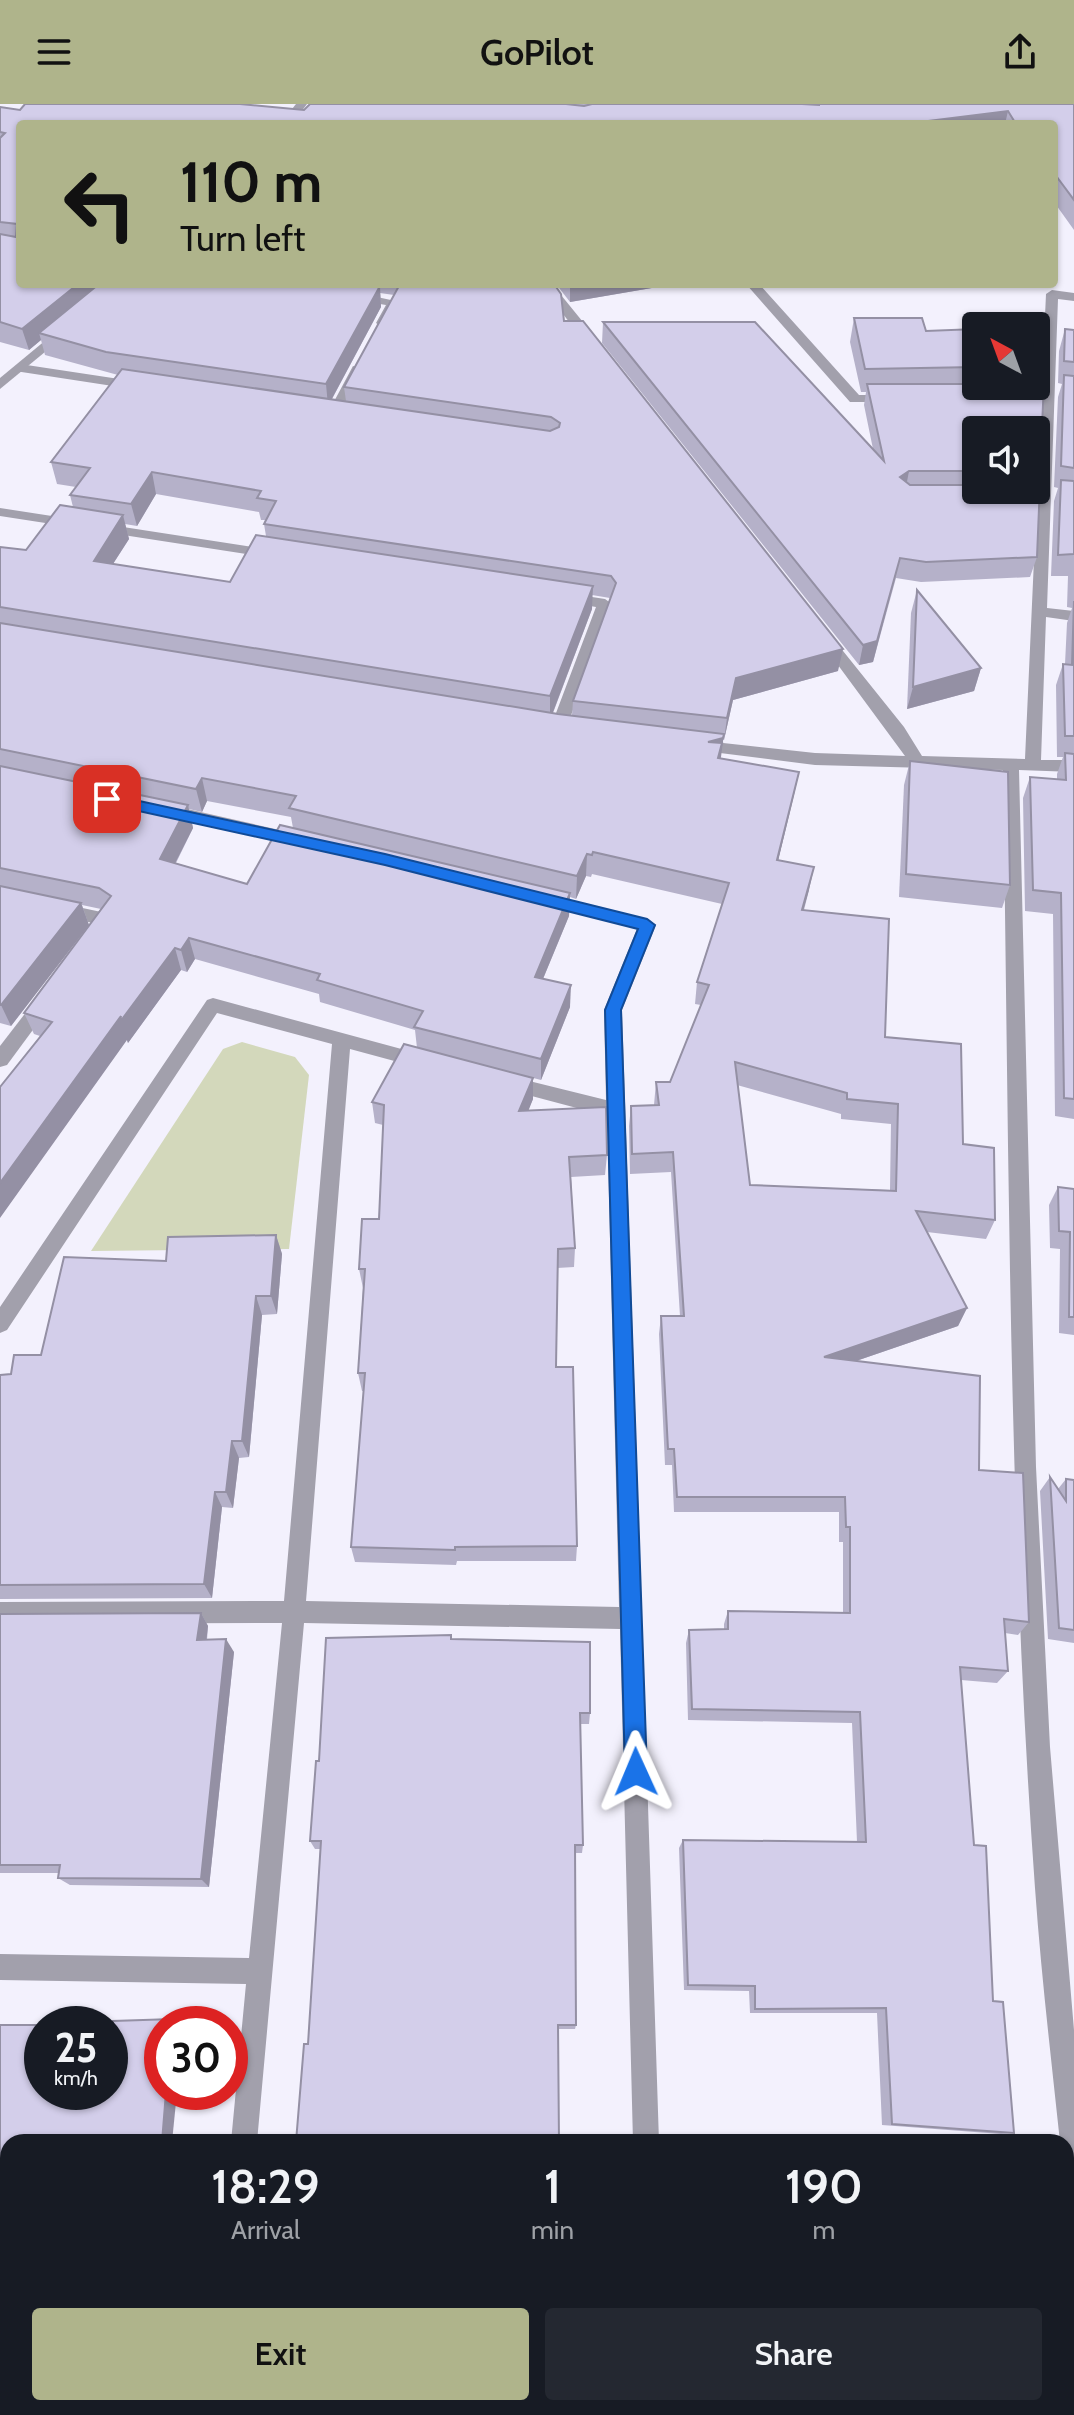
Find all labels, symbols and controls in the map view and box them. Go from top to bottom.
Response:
icon: menu [32,30,76,74]
text: GoPilot [480,30,594,74]
icon: share [998,30,1042,74]
text: 110 m [180,148,322,216]
icon: left [48,152,152,256]
text: Turn left [180,216,305,260]
north arrow [962,312,1050,400]
map controls [962,312,1050,504]
button: sound [962,416,1050,504]
pin [73,765,141,833]
icon: arrive [85,777,129,821]
position arrow [594,1730,678,1814]
speed limit sign: 30 [144,2006,248,2110]
text: 25 [55,2023,97,2072]
text: km/h [54,2066,98,2090]
text: 18:29 [211,2157,320,2215]
text: 1 [544,2157,561,2215]
text: 190 [785,2157,863,2215]
text: Arrival [231,2214,300,2246]
text: min [531,2214,574,2246]
text: m [813,2214,835,2246]
button: Exit [32,2308,529,2400]
button: Share [545,2308,1042,2400]

